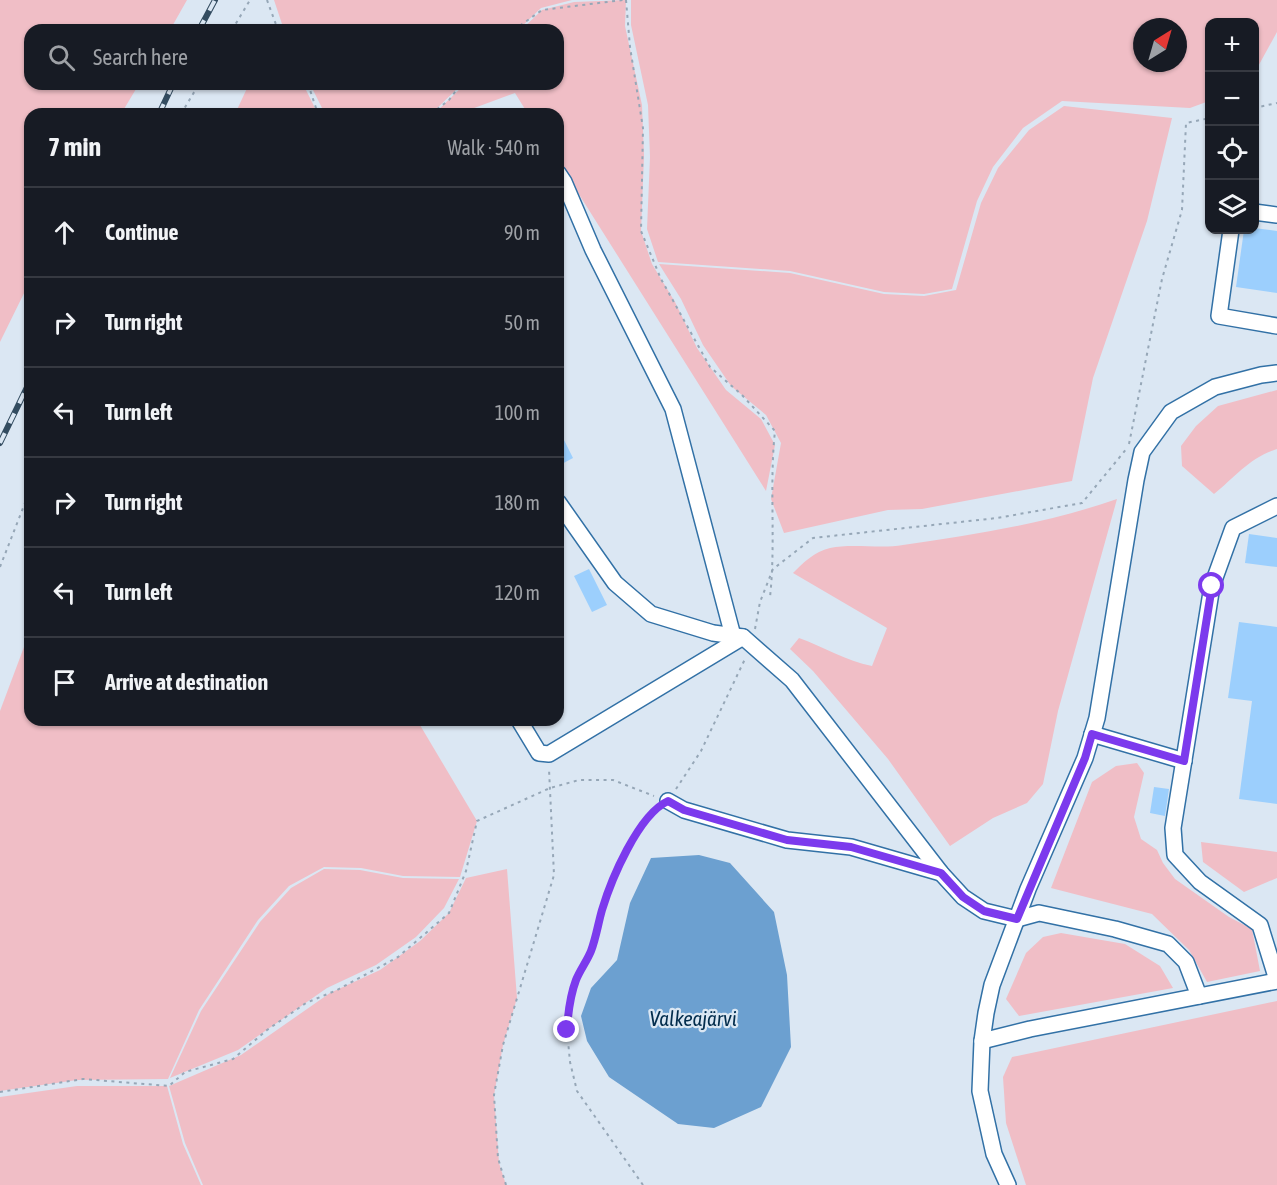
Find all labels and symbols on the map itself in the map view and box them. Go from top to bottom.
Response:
north arrow [1133,18,1187,72]
route start [1198,572,1224,598]
water label: Valkeajärvi [650,1006,737,1030]
route end [553,1016,579,1042]

